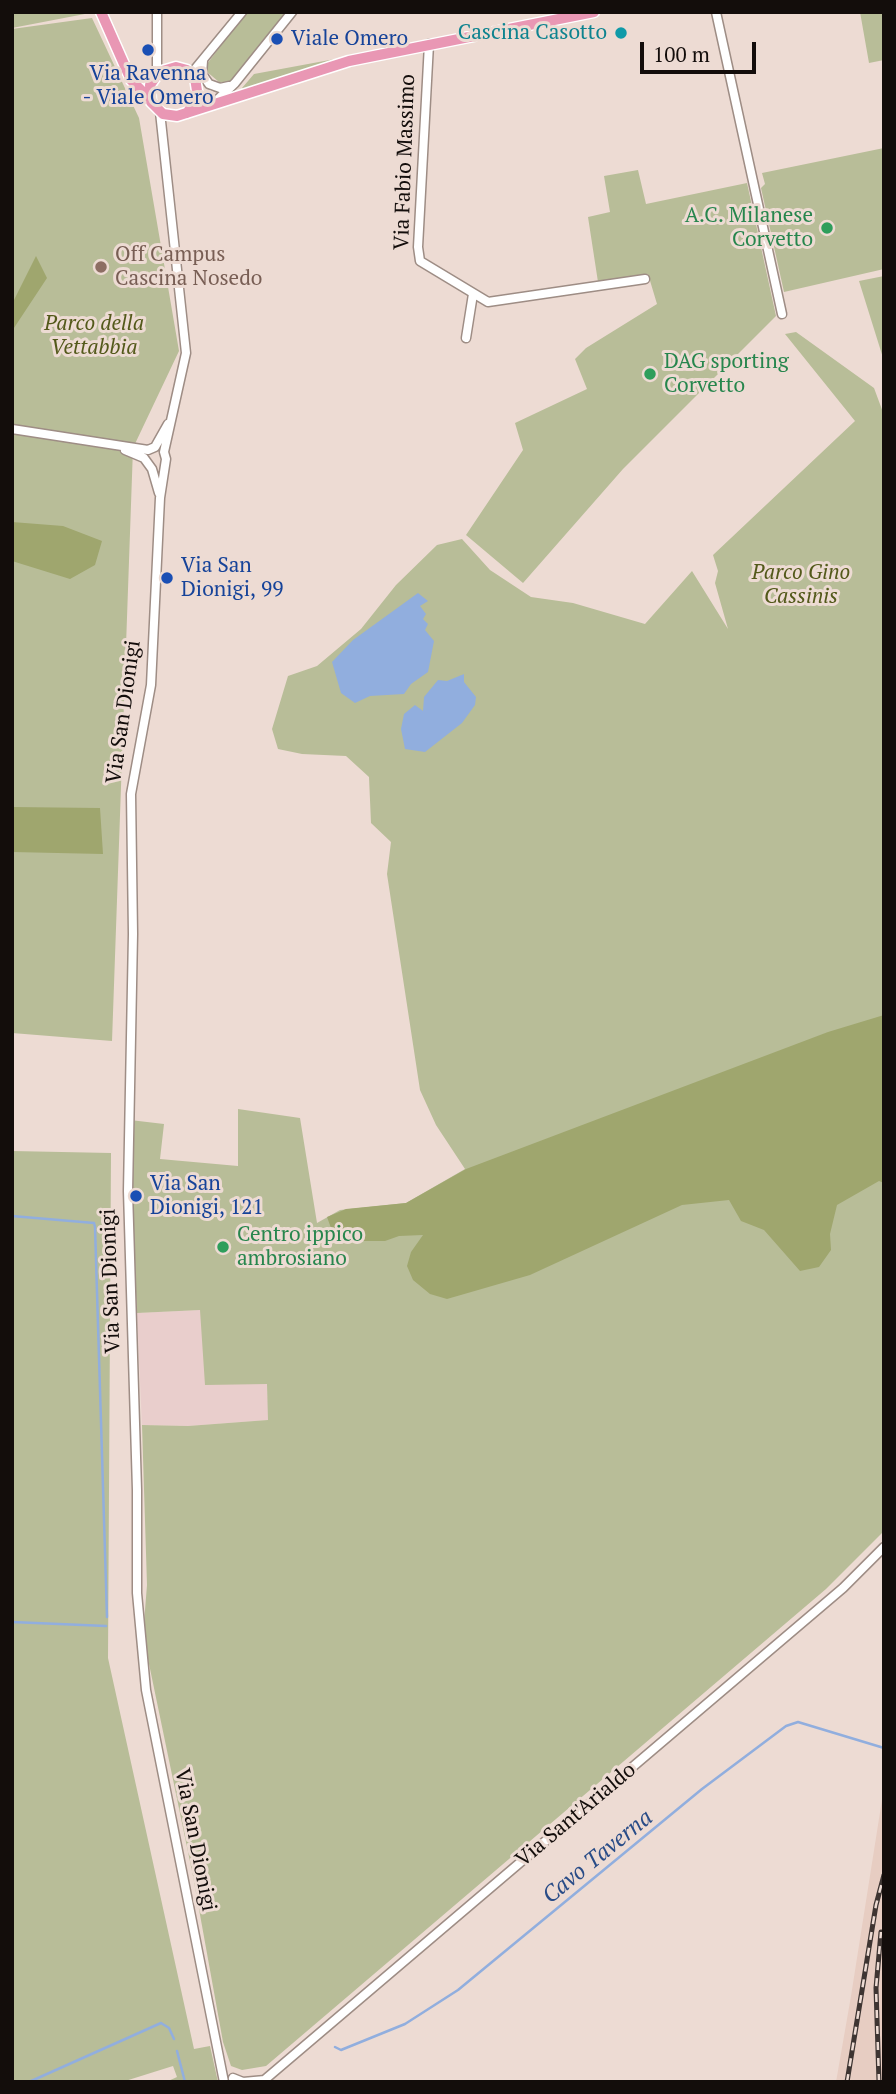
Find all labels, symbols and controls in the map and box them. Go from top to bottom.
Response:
place label: Cascina Casotto [458,20,607,46]
marker: Cascina Casotto [613,25,629,41]
place label: Viale Omero [291,26,408,52]
scale bar [644,28,760,72]
marker: Viale Omero [269,31,285,47]
text: 100 m [653,40,710,68]
marker: Via Ravenna - Viale Omero [140,42,156,58]
place label: Via Ravenna - Viale Omero [82,61,214,111]
street label: Via Fabio Massimo [389,74,421,250]
place label: A.C. Milanese Corvetto [685,203,813,253]
marker: A.C. Milanese Corvetto [819,220,835,236]
place label: Off Campus Cascina Nosedo [115,242,262,292]
marker: Off Campus Cascina Nosedo [93,259,109,275]
park label: Parco della Vettabbia [44,311,144,361]
place label: DAG sporting Corvetto [664,349,789,399]
marker: DAG sporting Corvetto [642,366,658,382]
place label: Via San Dionigi, 99 [181,553,283,603]
park label: Parco Gino Cassinis [752,560,850,610]
marker: Via San Dionigi, 99 [159,570,175,586]
street label: Via San Dionigi [101,639,147,785]
place label: Via San Dionigi, 121 [150,1171,264,1221]
marker: Via San Dionigi, 121 [128,1188,144,1204]
street label: Via San Dionigi [96,1208,126,1354]
place label: Centro ippico ambrosiano [237,1222,363,1272]
marker: Centro ippico ambrosiano [215,1239,231,1255]
street label: Via Sant'Arialdo [511,1757,641,1873]
street label: Via San Dionigi [169,1767,221,1913]
water label: Cavo Taverna [537,1804,659,1910]

